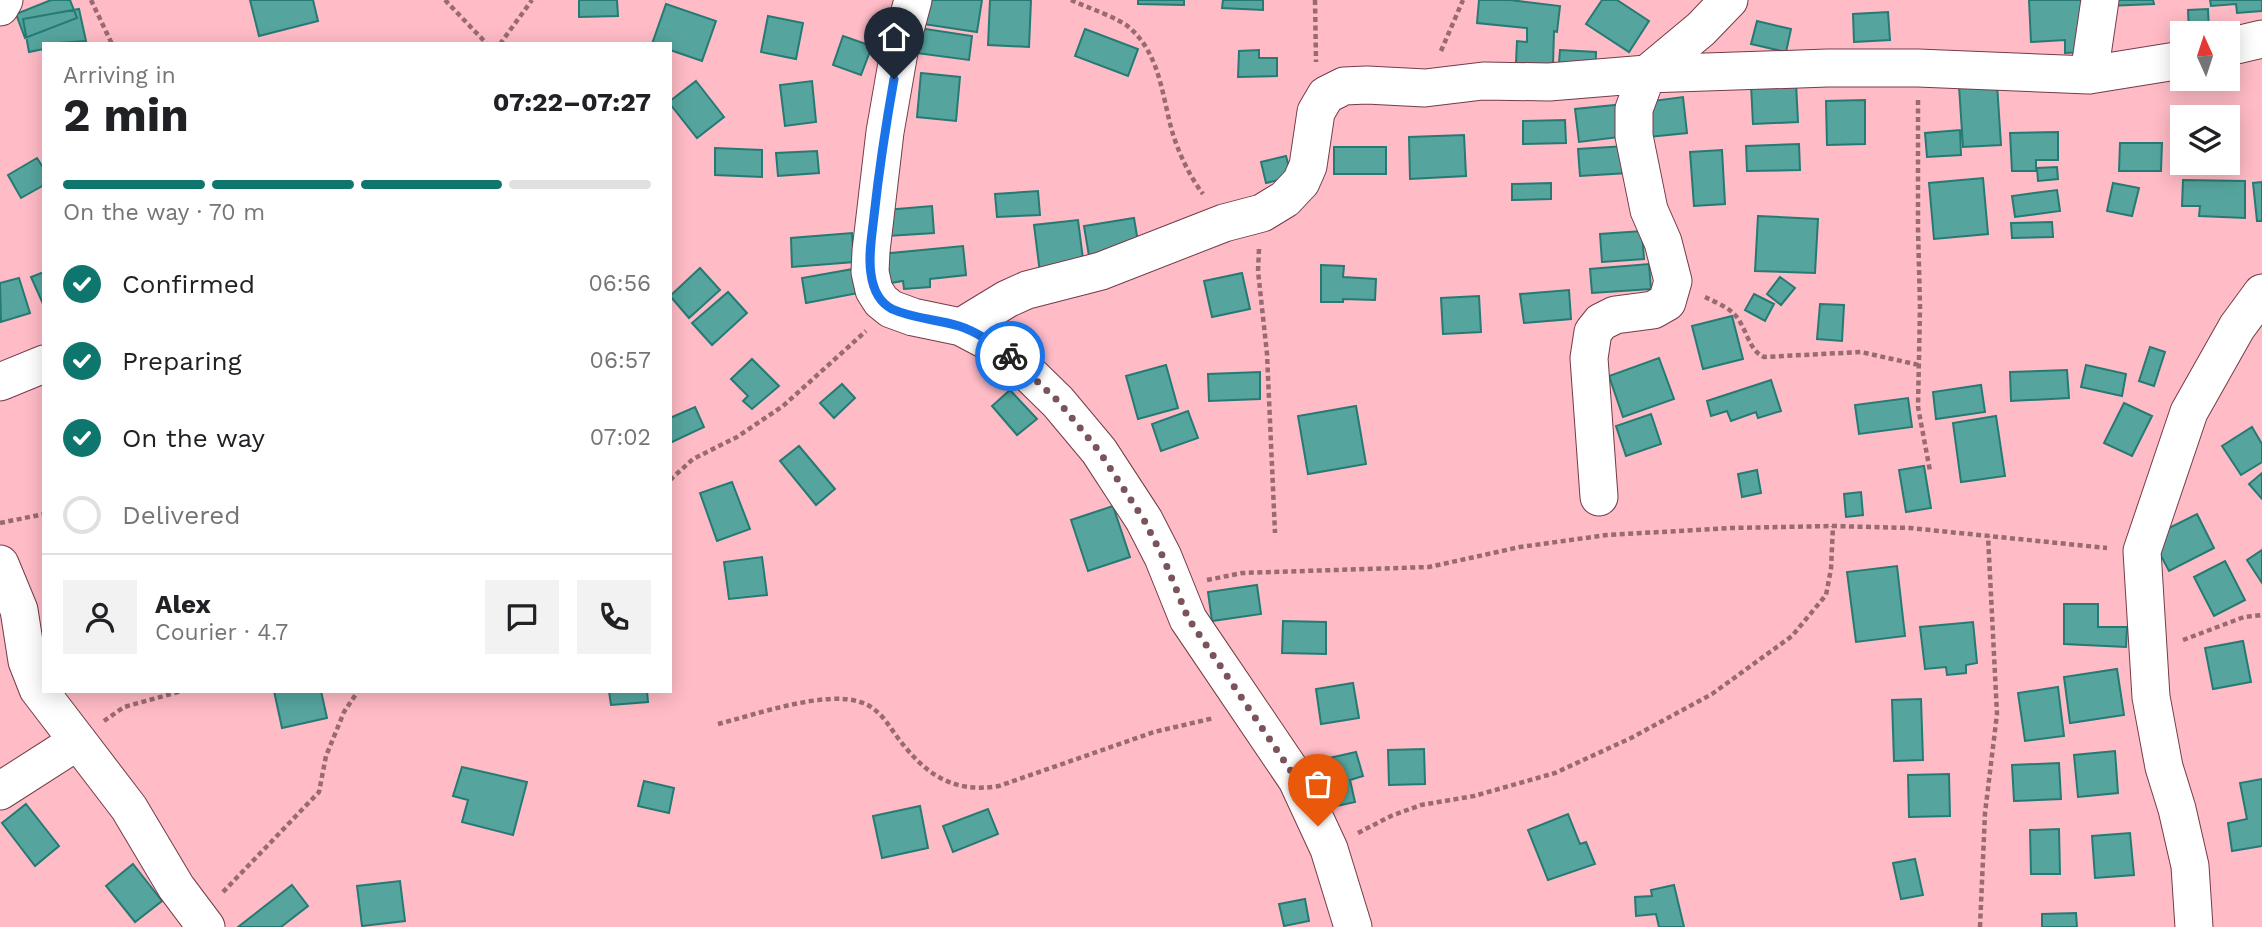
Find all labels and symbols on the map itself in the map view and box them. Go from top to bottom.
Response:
pin [864,7,924,79]
north arrow [2170,21,2240,91]
courier [975,321,1045,391]
pin [1288,754,1348,826]

